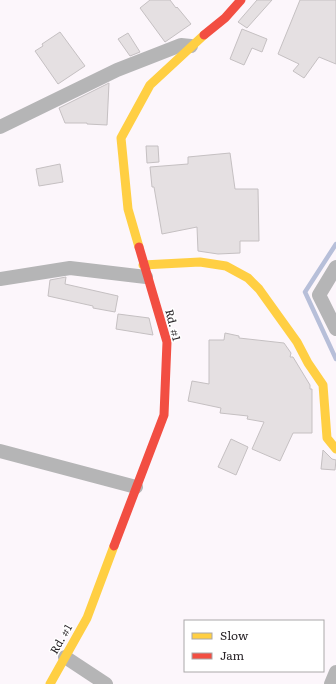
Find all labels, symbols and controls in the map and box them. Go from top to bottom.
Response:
street label: Rd. #1 [162,307,186,343]
street label: Rd. #1 [45,620,75,656]
legend [184,620,324,672]
text: Slow [220,626,249,644]
text: Jam [220,646,245,664]

